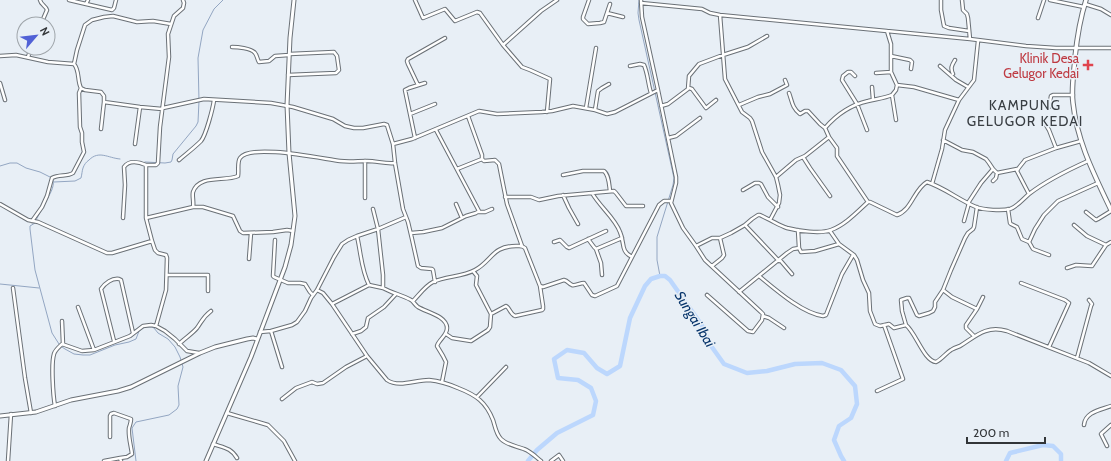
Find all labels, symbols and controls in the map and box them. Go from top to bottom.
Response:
north arrow [16,16,56,56]
text: N [37,25,53,38]
place label: Klinik Desa Gelugor Kedai [1003,50,1080,81]
marker: Klinik Desa Gelugor Kedai [1082,59,1094,71]
district label: KAMPUNG GELUGOR KEDAI [967,96,1083,130]
water label: Sungai Ibai [671,288,720,351]
scale bar [967,419,1045,445]
text: 200 m [973,425,1009,440]

